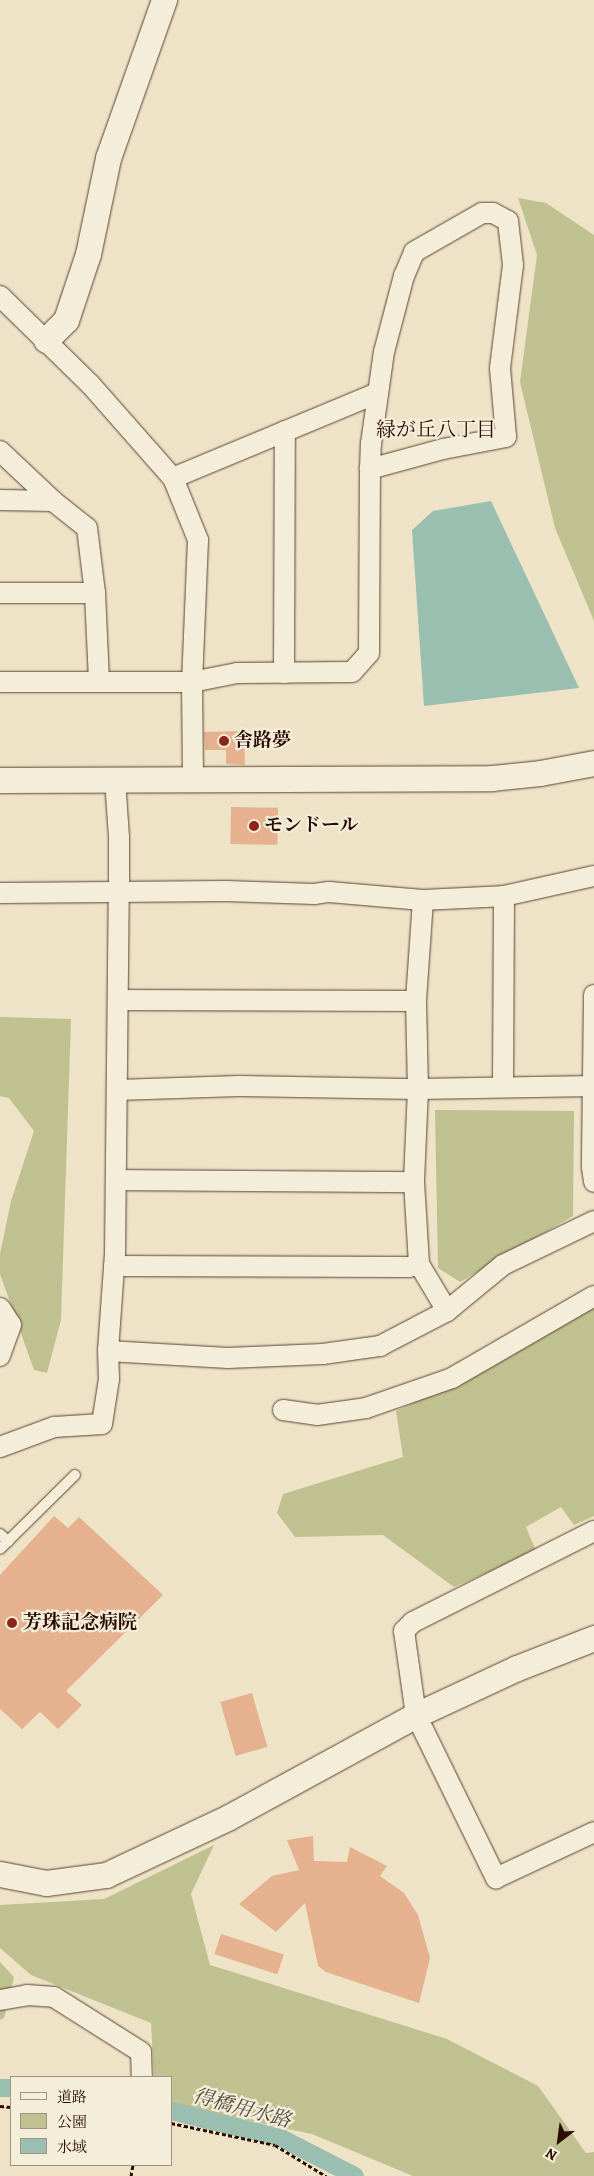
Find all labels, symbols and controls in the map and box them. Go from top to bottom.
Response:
district label: 緑が丘八丁目 [376,417,496,441]
place label: 舎路夢 [234,730,291,752]
marker: 舎路夢 [218,735,230,747]
place label: モンドール [264,815,359,837]
marker: モンドール [248,820,260,832]
place label: 芳珠記念病院 [23,1612,137,1634]
marker: 芳珠記念病院 [5,1616,19,1630]
legend [10,2076,172,2166]
water label: 得橋用水路 [191,2083,293,2133]
text: 道路 [57,2087,87,2107]
text: 公園 [57,2112,87,2132]
north arrow [534,2116,584,2166]
text: 水域 [57,2137,87,2157]
text: N [542,2144,560,2165]

